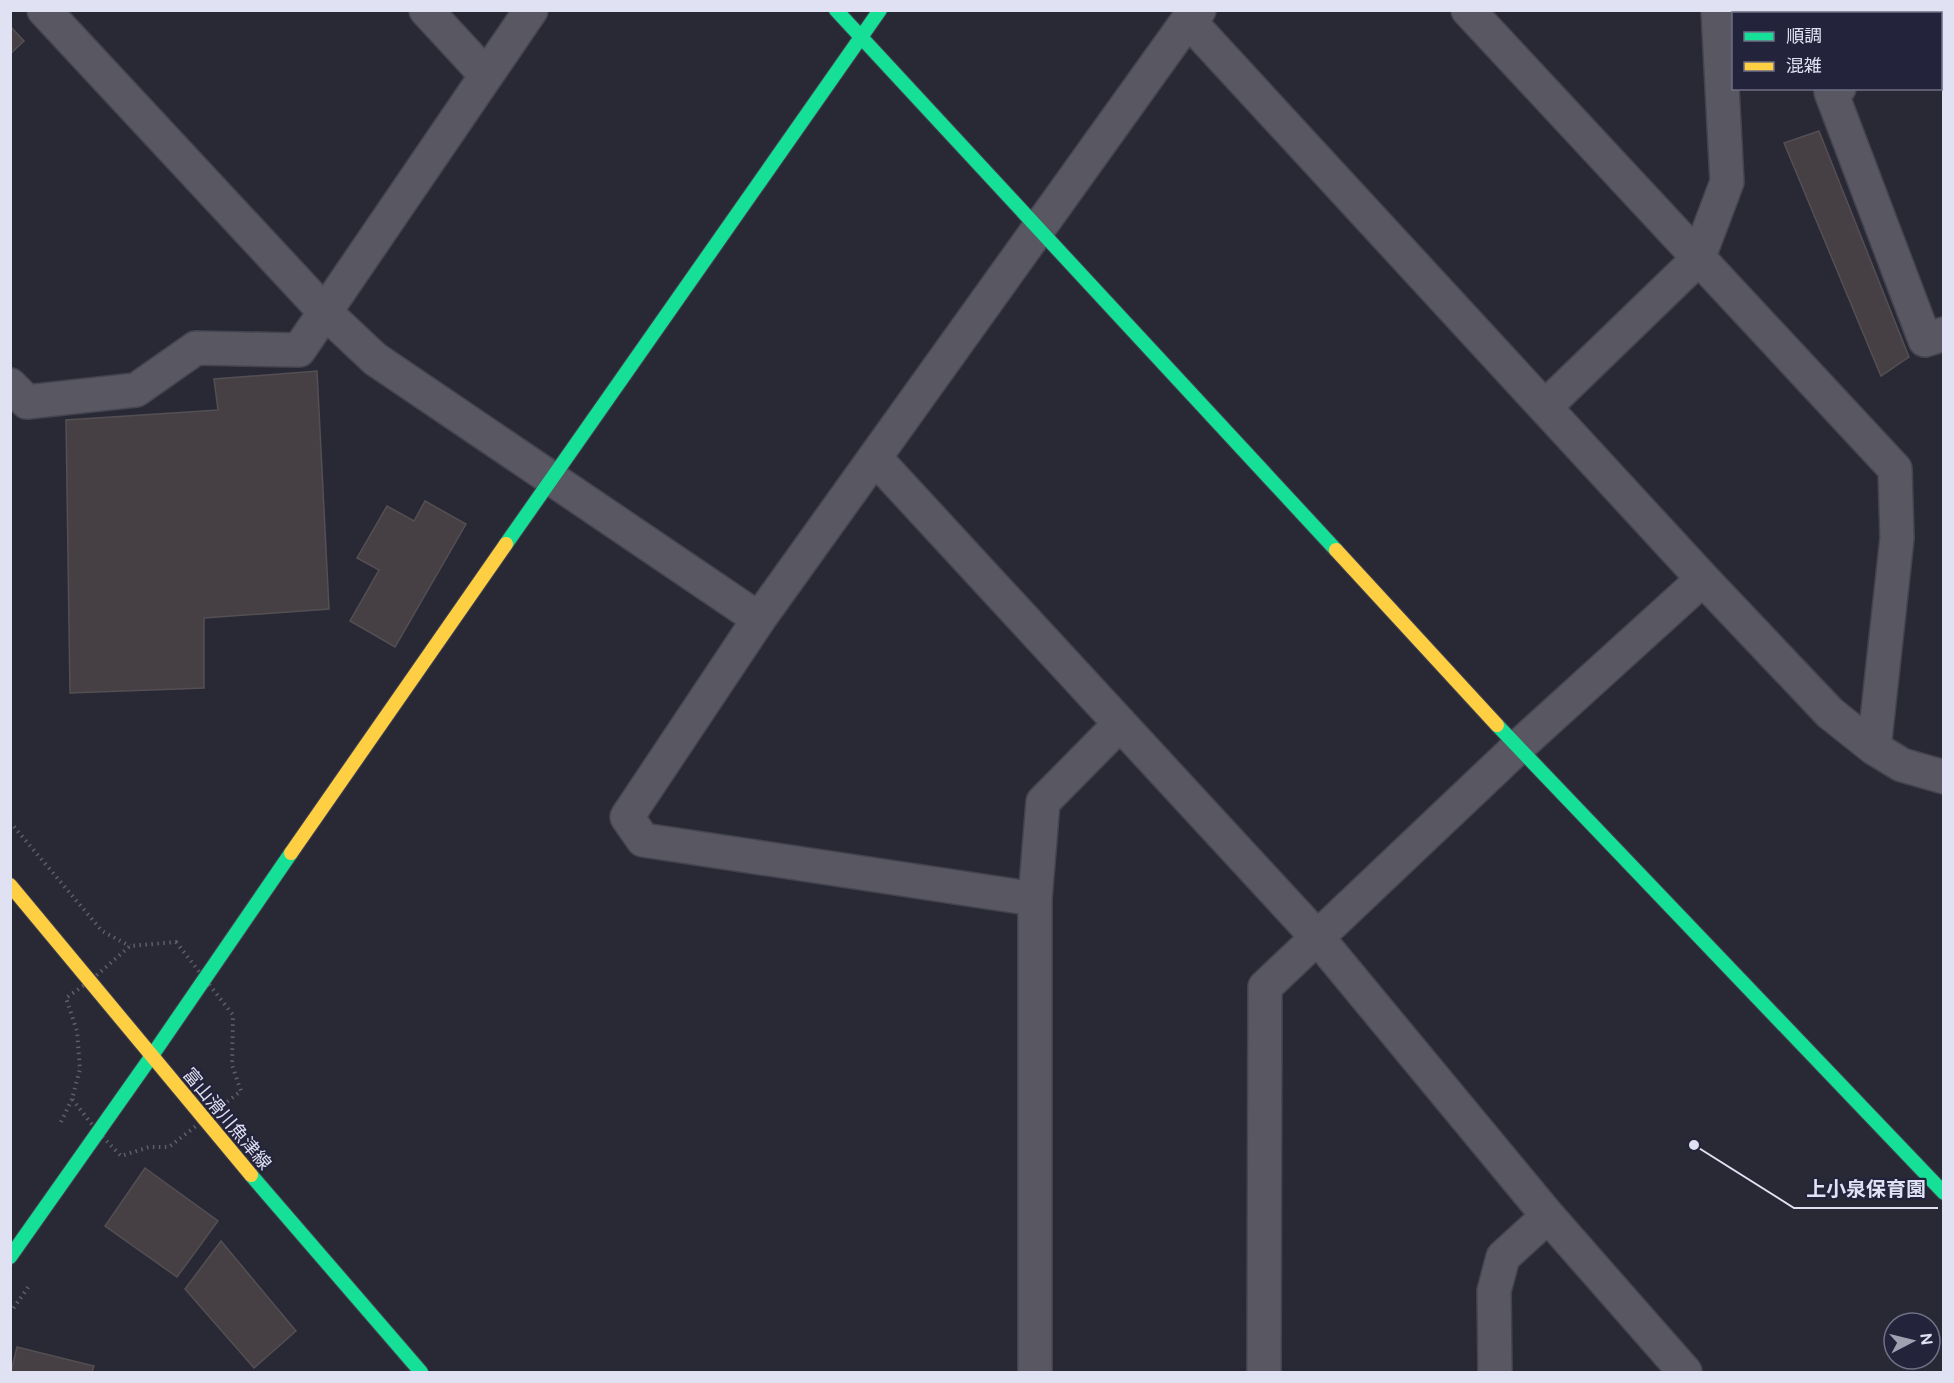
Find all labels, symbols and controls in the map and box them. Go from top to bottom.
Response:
legend [1732,12,1942,90]
text: 順調 [1786,24,1822,48]
text: 混雑 [1786,54,1822,78]
street label: 富山滑川魚津線 [177,1063,277,1175]
callout: 上小泉保育園 [1794,1170,1938,1208]
text: 上小泉保育園 [1806,1176,1926,1202]
north arrow [1882,1311,1942,1371]
text: N [1915,1332,1938,1346]

